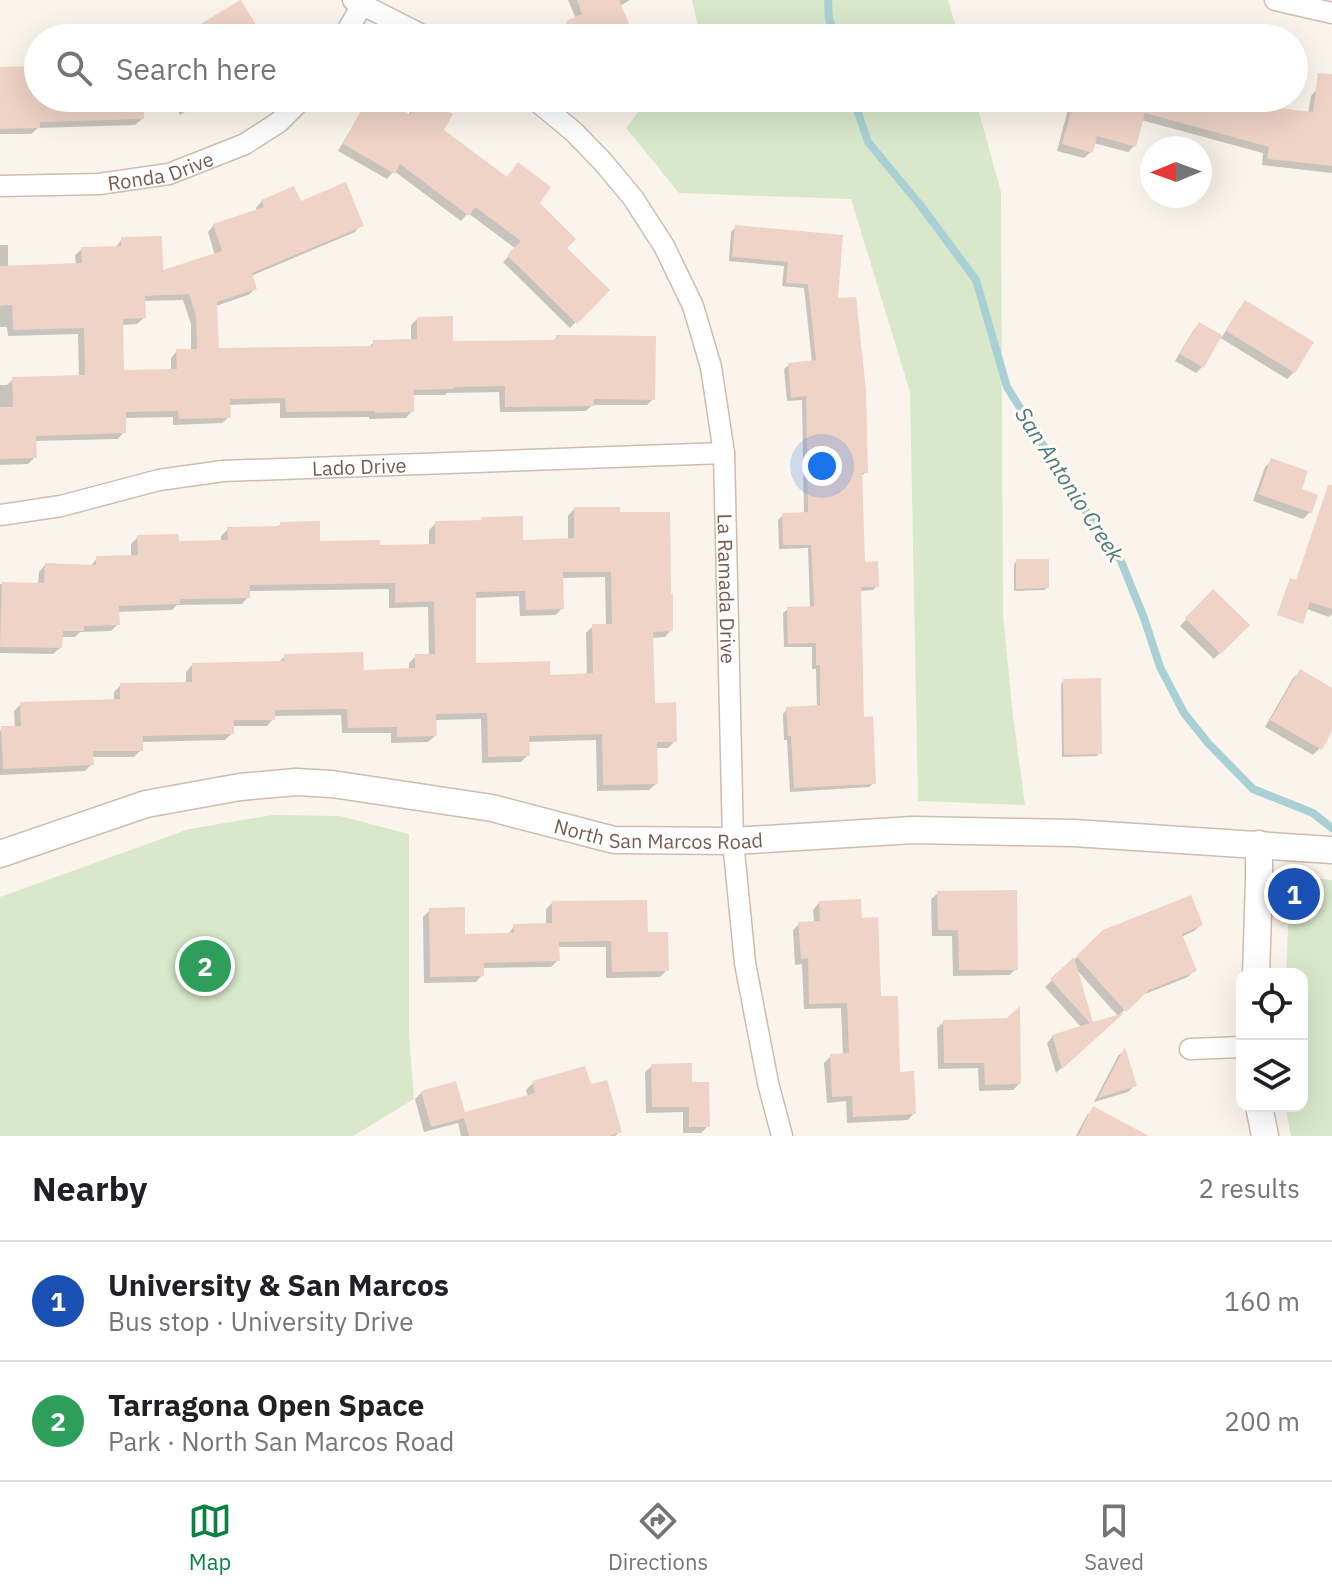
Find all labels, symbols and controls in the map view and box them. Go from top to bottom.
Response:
search box [24,24,1308,112]
icon: search [52,46,96,90]
text: Search here [116,49,277,88]
north arrow [1140,136,1212,208]
street label: Ronda Drive [106,144,217,196]
water label: San Antonio Creek [1009,401,1131,567]
your location [802,446,842,486]
street label: Lado Drive [311,451,407,481]
street label: La Ramada Drive [712,513,742,664]
street label: North San Marcos Road [551,811,764,855]
pin: 1 [1268,864,1320,924]
pin: 2 [179,936,231,996]
map controls [1236,968,1308,1112]
button: locate [1236,968,1308,1040]
button: layers [1236,1040,1308,1112]
text: Nearby [32,1166,147,1210]
text: 2 results [1198,1171,1300,1205]
text: University & San Marcos [108,1265,449,1304]
text: 1 [50,1284,66,1318]
text: 160 m [1224,1284,1300,1318]
text: Bus stop · University Drive [108,1304,413,1338]
text: Tarragona Open Space [108,1385,424,1424]
text: 2 [50,1404,66,1438]
text: 200 m [1224,1404,1300,1438]
text: Park · North San Marcos Road [108,1424,454,1458]
tab: Map [188,1499,232,1576]
tab: Directions [608,1499,708,1576]
tab: Saved [1084,1499,1144,1576]

